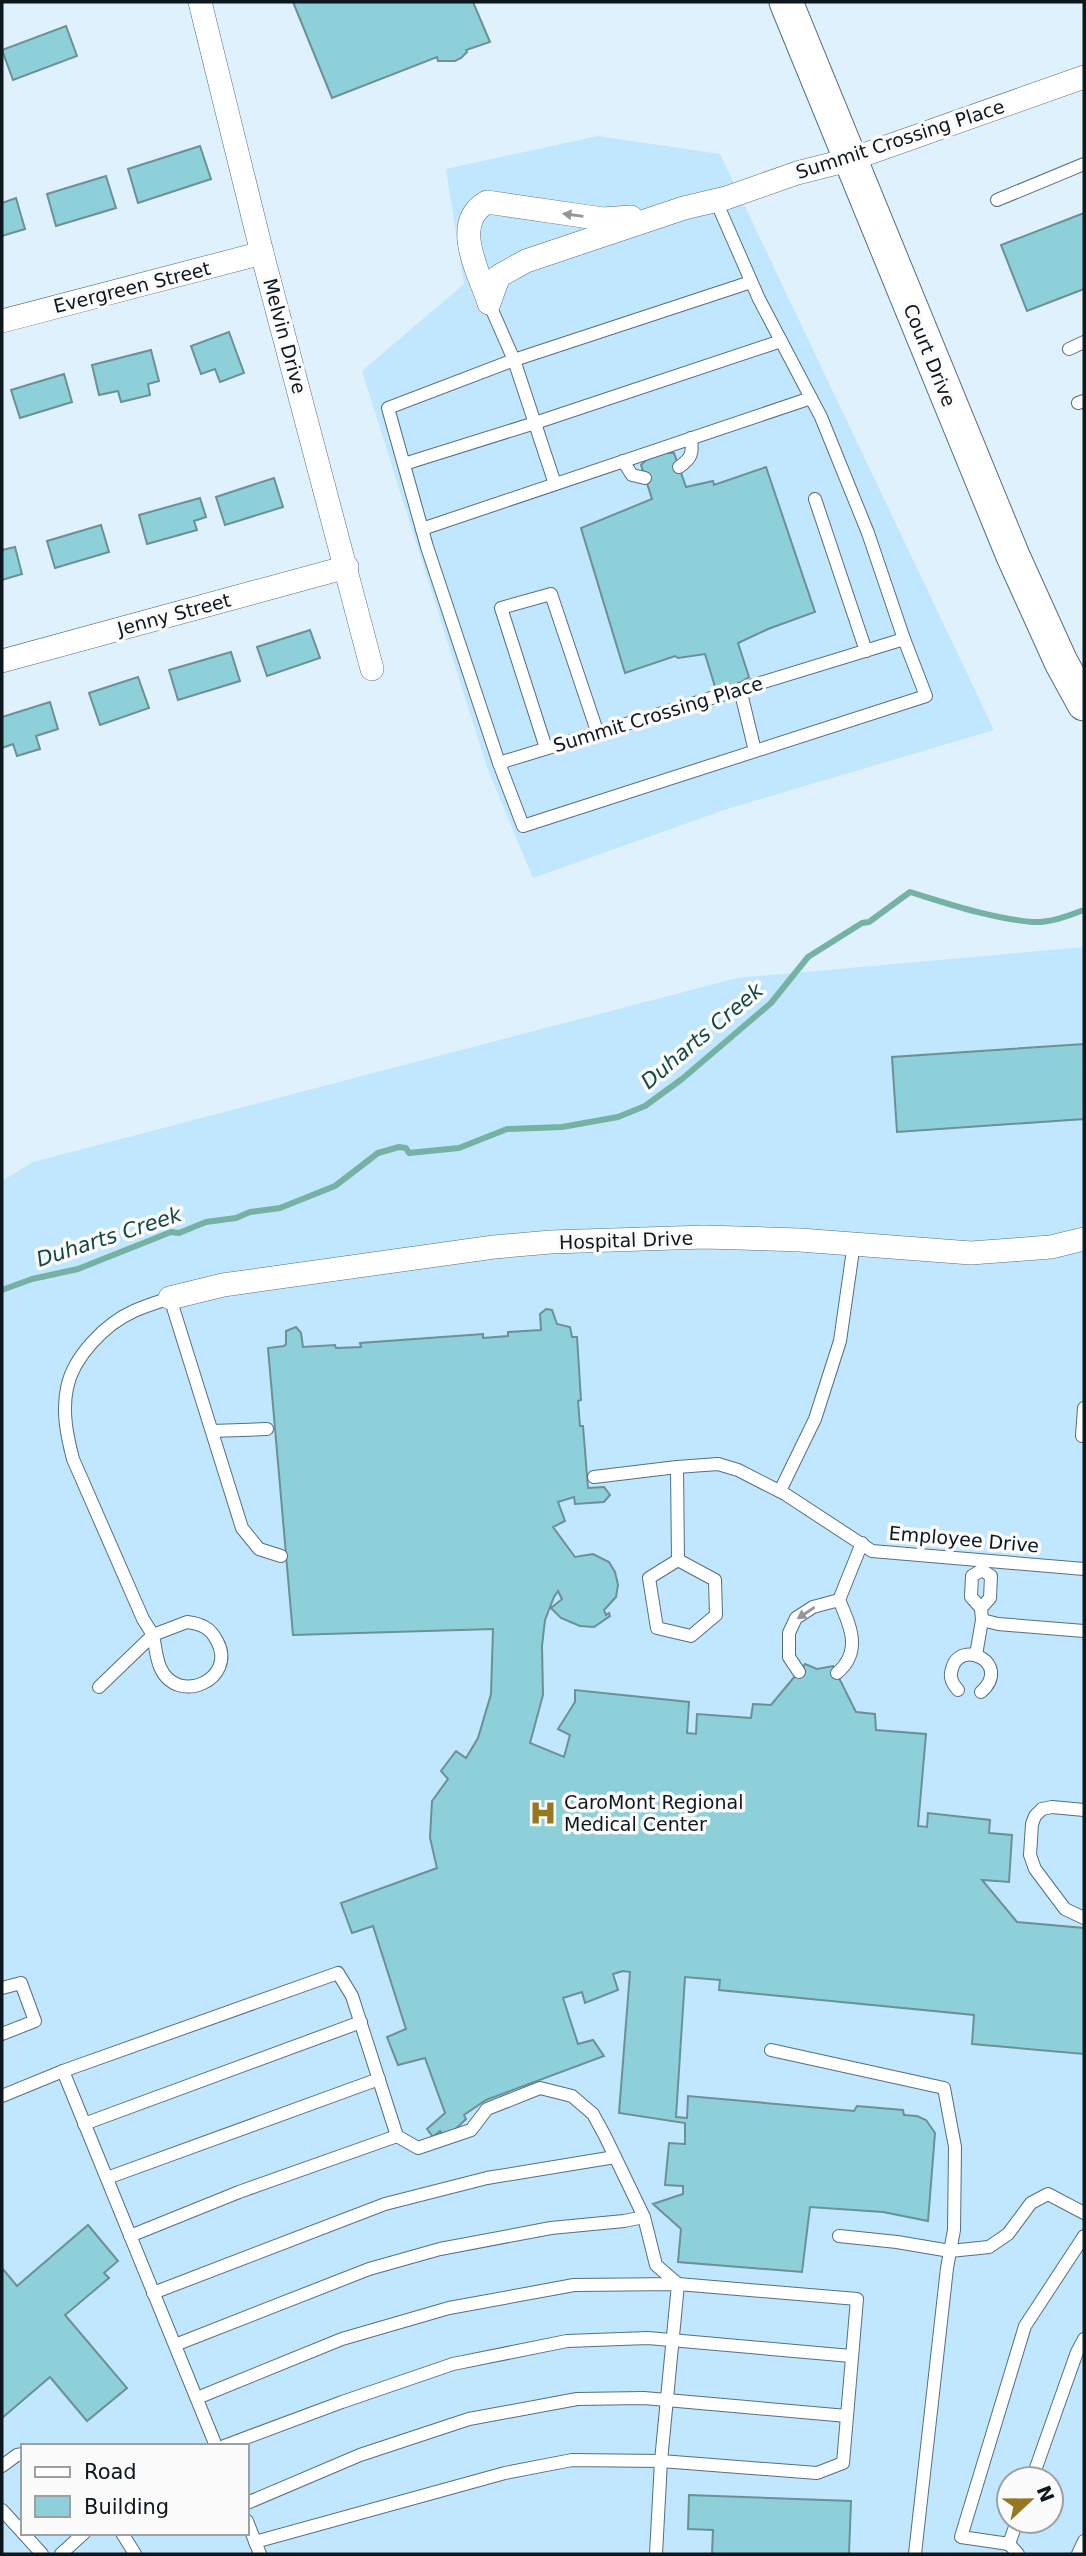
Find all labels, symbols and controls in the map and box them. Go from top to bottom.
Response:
street label: Summit Crossing Place [793,95,1007,183]
one-way arrow [562,209,584,220]
street label: Evergreen Street [51,257,213,317]
street label: Melvin Drive [259,276,311,396]
street label: Court Drive [899,300,961,410]
street label: Jenny Street [114,588,233,640]
street label: Summit Crossing Place [551,672,765,756]
water label: Duharts Creek [636,978,768,1094]
water label: Duharts Creek [33,1202,186,1272]
street label: Hospital Drive [559,1227,693,1253]
street label: Employee Drive [888,1521,1040,1557]
one-way arrow [797,1606,815,1620]
place label: CaroMont Regional Medical Center [564,1791,743,1835]
hospital icon: CaroMont Regional Medical Center [528,1798,558,1828]
legend [21,2444,248,2535]
text: Road [84,2460,137,2484]
north arrow [995,2465,1065,2535]
text: N [1033,2482,1059,2505]
text: Building [84,2495,169,2519]

